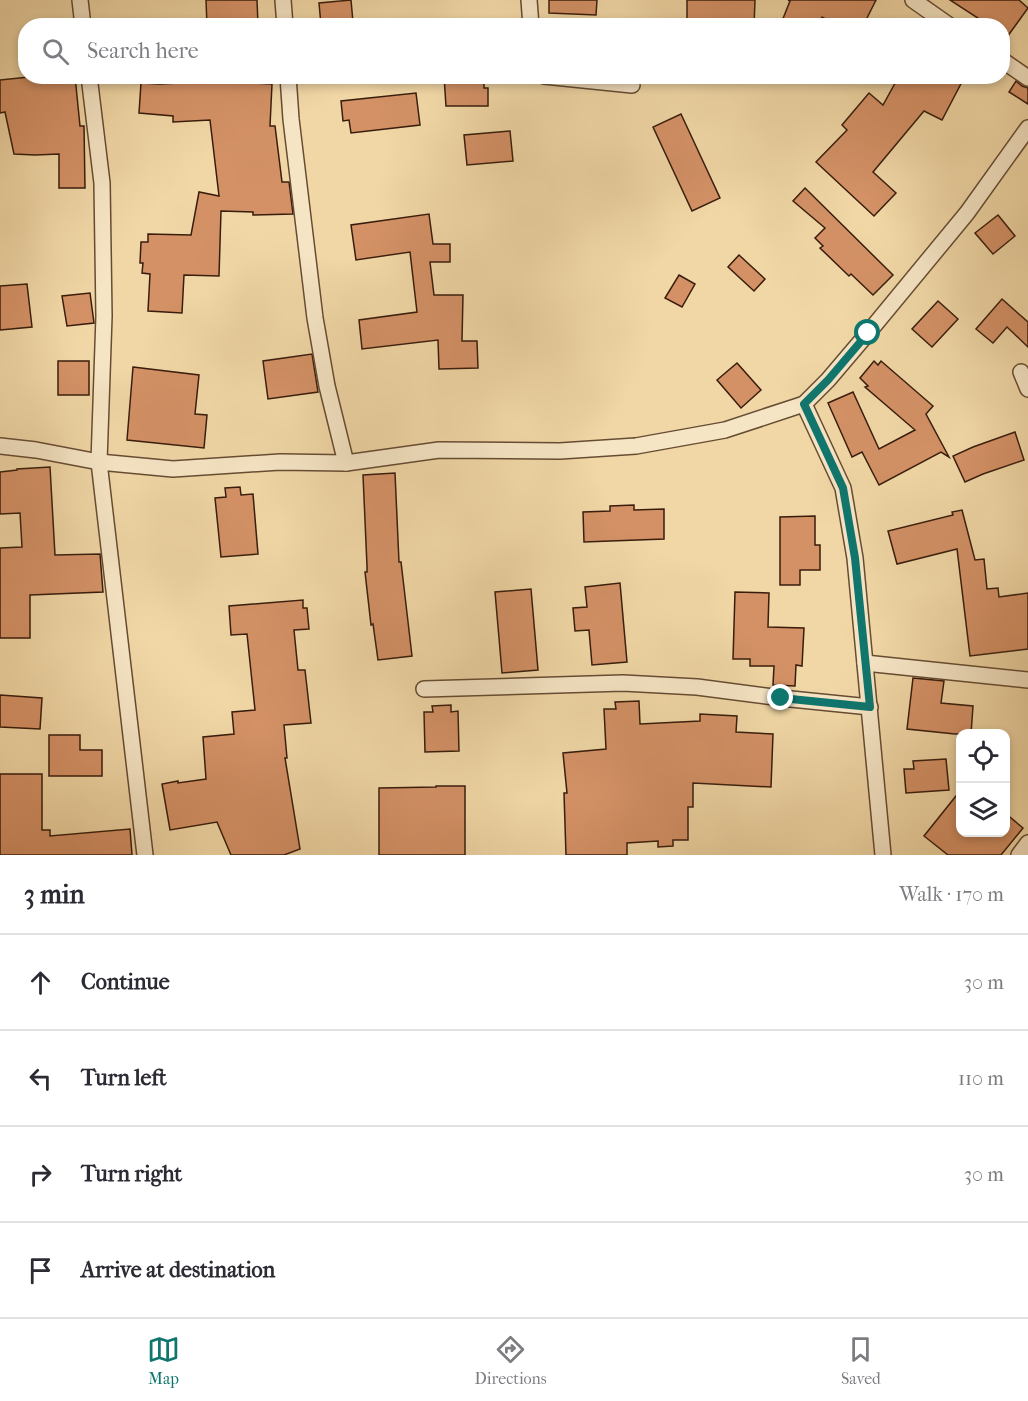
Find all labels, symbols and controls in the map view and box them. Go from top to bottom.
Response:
search box [18,18,1010,84]
icon: search [39,35,72,68]
text: Search here [87,38,199,64]
route start [854,319,880,345]
route end [767,684,793,710]
map controls [956,729,1010,837]
button: locate [956,729,1010,783]
button: layers [956,783,1010,837]
text: 3 min [24,879,85,910]
text: Walk · 170 m [899,883,1004,906]
icon: ahead [24,966,57,999]
text: Continue [81,969,170,995]
text: 30 m [964,971,1004,994]
icon: left [24,1062,57,1095]
text: Turn left [81,1065,167,1091]
text: 110 m [958,1067,1004,1090]
icon: right [24,1158,57,1191]
text: Turn right [81,1161,182,1187]
text: 30 m [964,1163,1004,1186]
icon: arrive [24,1254,57,1287]
text: Arrive at destination [81,1257,275,1283]
tab: Map [147,1333,180,1388]
tab: Directions [475,1333,547,1388]
tab: Saved [841,1333,881,1388]

